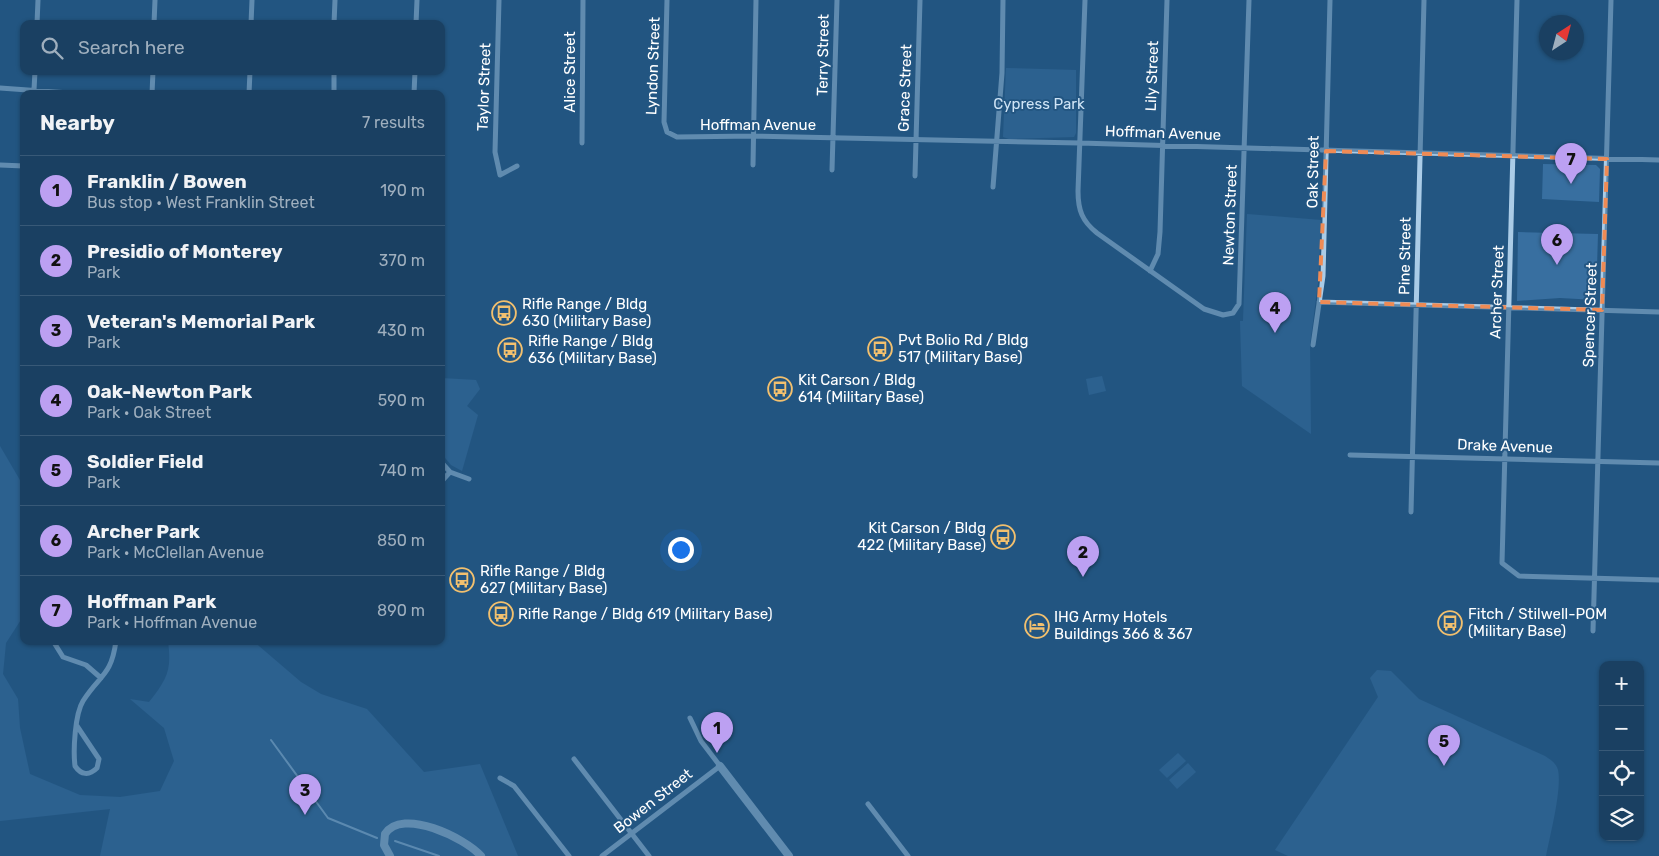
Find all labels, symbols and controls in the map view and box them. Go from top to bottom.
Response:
street label: Terry Street [813,14,833,96]
north arrow [1539,15,1584,60]
street label: Lyndon Street [642,17,664,115]
search box [20,20,445,75]
street label: Alice Street [561,31,579,113]
icon: search [38,34,66,62]
text: Search here [78,36,185,59]
street label: Lily Street [1142,40,1162,112]
street label: Taylor Street [473,42,495,131]
street label: Grace Street [894,44,916,132]
park label: Cypress Park [993,95,1085,113]
text: Nearby [40,110,115,135]
text: 7 results [362,113,425,132]
street label: Hoffman Avenue [700,116,816,134]
street label: Hoffman Avenue [1105,122,1221,144]
street label: Oak Street [1303,135,1323,209]
pin: 7 [1555,143,1587,184]
street label: Newton Street [1219,164,1241,266]
text: Franklin / Bowen [87,170,247,193]
text: 1 [52,181,60,200]
text: 190 m [380,181,425,200]
text: Bus stop · West Franklin Street [87,193,315,212]
street label: Pine Street [1395,217,1415,295]
pin: 6 [1541,224,1573,265]
text: Presidio of Monterey [87,240,283,263]
street label: Archer Street [1486,245,1508,339]
text: 2 [51,251,61,270]
text: 370 m [379,251,425,270]
street label: Spencer Street [1579,262,1601,368]
text: Park [87,263,120,282]
pin: 4 [1259,292,1291,333]
place label: Rifle Range / Bldg 630 (Military Base) [522,295,651,330]
bus stop icon: Rifle Range / Bldg 630 (Military Base) [491,300,517,326]
text: Veteran's Memorial Park [87,310,315,333]
text: 3 [51,321,61,340]
text: 430 m [377,321,425,340]
place label: Pvt Bolio Rd / Bldg 517 (Military Base) [898,331,1028,366]
place label: Rifle Range / Bldg 636 (Military Base) [528,332,657,367]
text: Park [87,333,120,352]
bus stop icon: Pvt Bolio Rd / Bldg 517 (Military Base) [867,336,893,362]
bus stop icon: Rifle Range / Bldg 636 (Military Base) [497,337,523,363]
place label: Kit Carson / Bldg 614 (Military Base) [798,371,924,406]
bus stop icon: Kit Carson / Bldg 614 (Military Base) [767,376,793,402]
text: Oak-Newton Park [87,380,252,403]
text: 4 [51,391,61,410]
text: 590 m [378,391,425,410]
text: Park · Oak Street [87,403,211,422]
street label: Drake Avenue [1457,435,1553,457]
text: Soldier Field [87,450,204,473]
text: 5 [51,461,61,480]
text: 740 m [379,461,425,480]
text: Park [87,473,120,492]
place label: Kit Carson / Bldg 422 (Military Base) [857,519,986,554]
text: Archer Park [87,520,200,543]
bus stop icon: Kit Carson / Bldg 422 (Military Base) [990,524,1016,550]
text: 6 [51,531,61,550]
text: 850 m [377,531,425,550]
pin: 2 [1067,536,1099,577]
your location [668,537,694,563]
text: Park · McClellan Avenue [87,543,264,562]
place label: Rifle Range / Bldg 627 (Military Base) [480,562,607,597]
bus stop icon: Rifle Range / Bldg 627 (Military Base) [449,567,475,593]
text: Hoffman Park [87,590,216,613]
text: 7 [51,601,61,620]
text: 890 m [377,601,425,620]
bus stop icon: Rifle Range / Bldg 619 (Military Base) [488,601,514,627]
place label: Rifle Range / Bldg 619 (Military Base) [518,605,773,623]
place label: Fitch / Stilwell-POM (Military Base) [1468,605,1607,640]
place label: IHG Army Hotels Buildings 366 & 367 [1054,608,1193,643]
bus stop icon: Fitch / Stilwell-POM (Military Base) [1437,610,1463,636]
text: Park · Hoffman Avenue [87,613,257,632]
hotel icon: IHG Army Hotels Buildings 366 & 367 [1024,613,1050,639]
map controls [1599,661,1644,841]
button: + [1599,661,1644,706]
button: − [1599,706,1644,751]
pin: 1 [701,712,733,753]
pin: 5 [1428,725,1460,766]
button: locate [1599,751,1644,796]
street label: Bowen Street [610,765,696,837]
pin: 3 [289,774,321,815]
button: layers [1599,796,1644,841]

